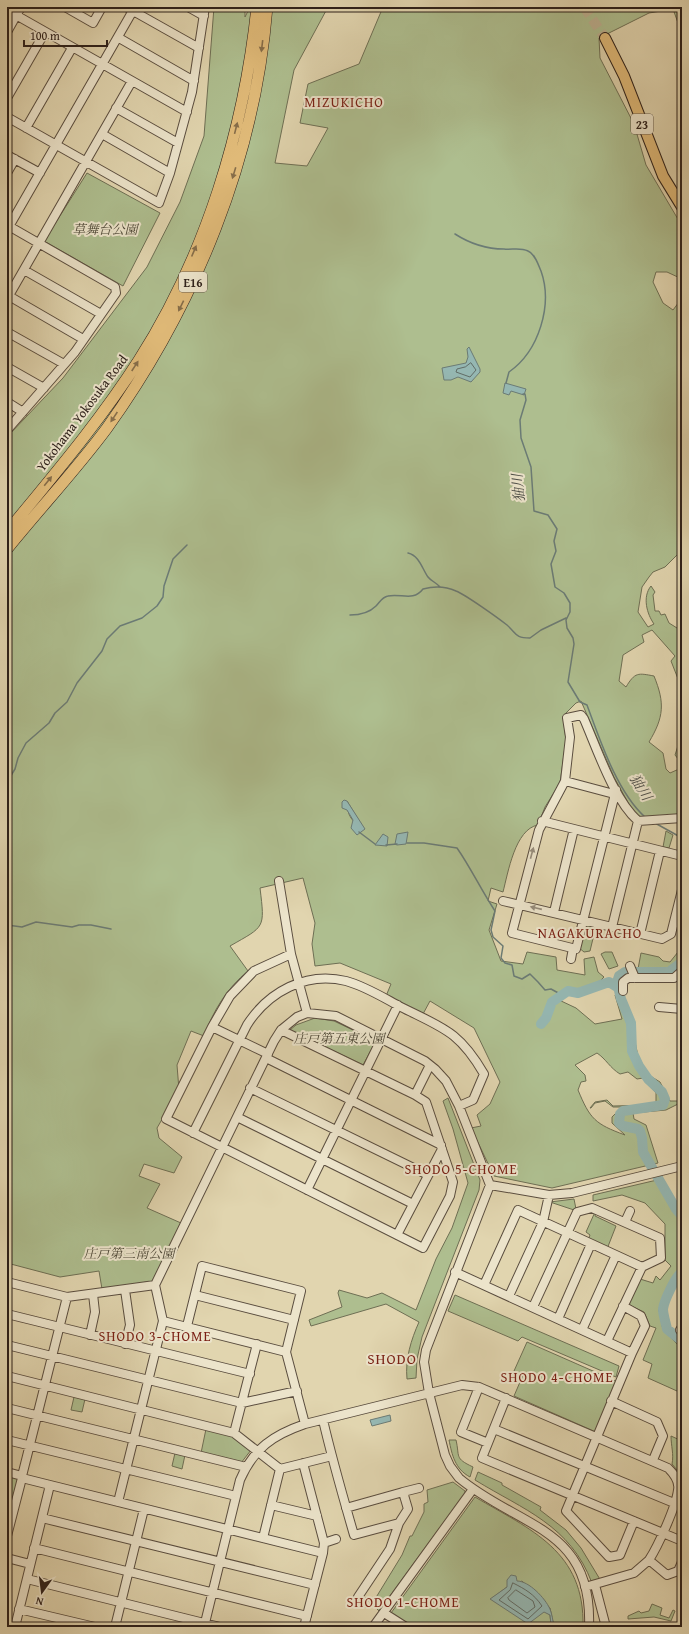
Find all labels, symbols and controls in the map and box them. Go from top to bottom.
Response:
scale bar [24,22,107,48]
text: 100 m [30,27,60,44]
one-way arrow [259,40,266,52]
district label: MIZUKICHO [304,92,384,112]
road number: 23 [631,114,653,134]
one-way arrow [233,122,239,134]
one-way arrow [231,167,237,179]
park label: 草舞台公園 [72,220,139,239]
one-way arrow [191,245,198,257]
road number: E16 [179,272,207,292]
one-way arrow [178,300,184,312]
street label: Yokohama Yokosuka Road [32,351,132,475]
one-way arrow [131,361,139,371]
one-way arrow [110,412,118,422]
water label: 㹨川 [507,471,529,503]
one-way arrow [44,476,53,487]
water label: 㹨川 [625,770,658,806]
one-way arrow [529,847,535,859]
one-way arrow [530,905,542,911]
district label: NAGAKURACHO [538,923,642,943]
park label: 庄戸第五東公園 [293,1029,386,1048]
district label: SHODO 5-CHOME [404,1159,518,1179]
park label: 庄戸第三南公園 [83,1244,176,1263]
district label: SHODO 3-CHOME [98,1326,212,1346]
district label: SHODO [367,1348,417,1369]
district label: SHODO 4-CHOME [500,1367,614,1387]
north arrow [22,1572,62,1612]
district label: SHODO 1-CHOME [346,1592,460,1612]
text: N [33,1593,45,1610]

